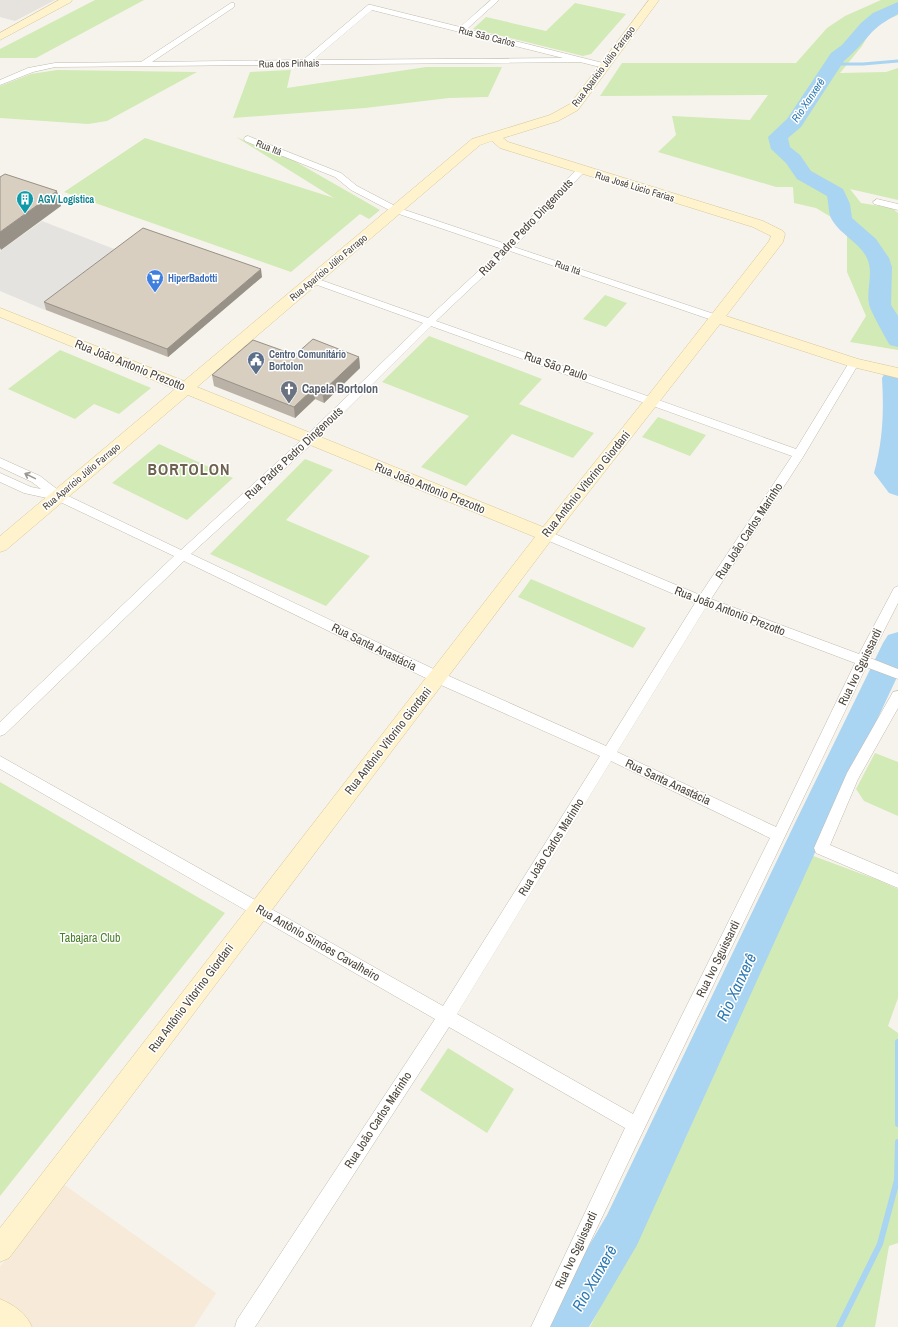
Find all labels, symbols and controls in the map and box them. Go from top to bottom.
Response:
street label: Rua São Carlos [457,23,517,50]
street label: Rua Aparício Júlio Farrapo [569,23,638,109]
street label: Rua dos Pinhais [259,56,319,71]
water label: Rio Xanxerê [788,75,828,125]
street label: Rua Itá [254,137,284,158]
street label: Rua José Lúcio Farias [594,168,676,205]
street label: Rua Padre Pedro Dingenouts [475,175,577,279]
building icon: AGV Logística [15,189,35,214]
place label: AGV Logística [38,193,94,206]
street label: Rua Aparício Júlio Farrapo [287,231,370,304]
street label: Rua Itá [553,257,583,278]
supermarket icon: HiperBadotti [145,268,165,293]
place label: HiperBadotti [168,272,217,285]
street label: Rua João Antonio Prezotto [72,336,188,394]
place label: Centro Comunitário Bortolon [269,348,346,373]
street label: Rua São Paulo [522,348,590,384]
public building icon: Centro Comunitário Bortolon [246,350,266,375]
church icon: Capela Bortolon [279,379,299,404]
place label: Capela Bortolon [302,381,378,397]
street label: Rua Padre Pedro Dingenouts [241,403,347,503]
street label: Rua Antônio Vitorino Giordani [538,428,634,540]
street label: Rua Aparício Júlio Farrapo [40,440,123,513]
district label: BORTOLON [148,458,230,480]
street label: Rua João Antonio Prezotto [372,459,488,517]
one-way arrow [25,472,37,479]
street label: Rua João Carlos Marinho [712,480,786,582]
street label: Rua João Antonio Prezotto [672,582,788,640]
street label: Rua Santa Anastácia [329,620,420,675]
street label: Rua Ivo Sguissardi [834,626,886,708]
street label: Rua Antônio Vitorino Giordani [341,684,435,798]
street label: Rua Santa Anastácia [623,755,714,809]
street label: Rua João Carlos Marinho [515,795,587,899]
street label: Rua Antônio Simões Cavalheiro [253,901,383,985]
street label: Rua Ivo Sguissardi [692,918,744,1000]
park label: Tabajara Club [60,930,120,946]
street label: Rua Antônio Vitorino Giordani [145,940,237,1056]
water label: Rio Xanxerê [711,949,761,1025]
street label: Rua João Carlos Marinho [341,1069,415,1171]
street label: Rua Ivo Sguissardi [551,1209,601,1291]
water label: Rio Xanxerê [566,1241,622,1315]

